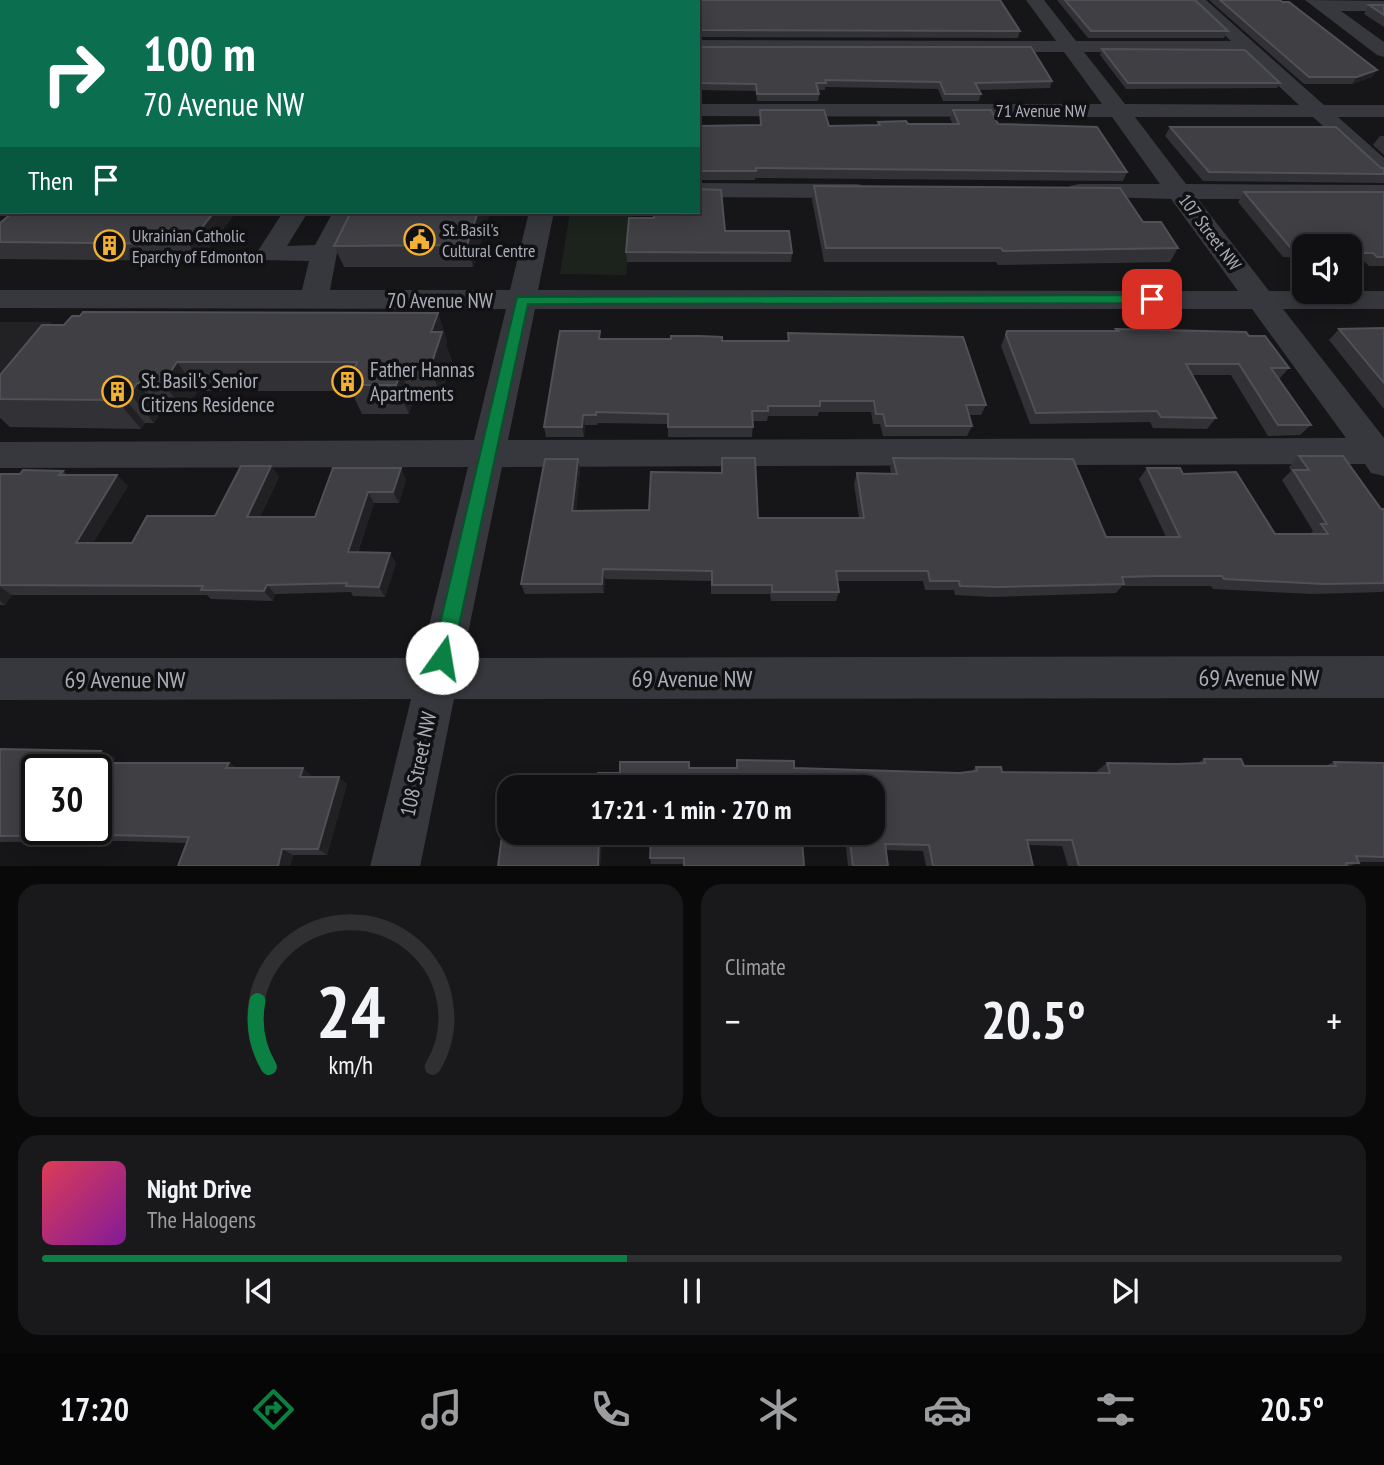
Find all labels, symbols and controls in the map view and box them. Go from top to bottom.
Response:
text: 100 m [143,21,256,85]
icon: right [28,28,119,119]
text: 70 Avenue NW [143,83,304,125]
street label: 71 Avenue NW [996,99,1086,122]
icon: arrive [87,161,125,199]
text: Then [28,164,73,197]
street label: 107 Street NW [1174,189,1246,275]
place label: St. Basil's Cultural Centre [442,218,535,262]
public building icon: St. Basil's Cultural Centre [402,222,436,256]
place label: Ukrainian Catholic Eparchy of Edmonton [132,224,264,268]
building icon: Ukrainian Catholic Eparchy of Edmonton [92,228,126,262]
map controls [1292,234,1362,304]
button: sound [1292,234,1362,304]
pin [1122,269,1182,329]
icon: arrive [1133,280,1171,318]
street label: 70 Avenue NW [387,287,493,314]
place label: Father Hannas Apartments [370,356,475,407]
building icon: Father Hannas Apartments [330,364,364,398]
place label: St. Basil's Senior Citizens Residence [141,367,275,418]
building icon: St. Basil's Senior Citizens Residence [101,375,135,409]
position arrow [405,621,479,695]
street label: 69 Avenue NW [1199,662,1319,693]
street label: 69 Avenue NW [632,663,752,694]
street label: 69 Avenue NW [65,664,185,695]
street label: 108 Street NW [394,709,442,819]
speed limit sign: 30 [21,754,112,845]
text: 17:21 · 1 min · 270 m [591,793,791,826]
text: Climate [725,952,786,981]
text: 24 [316,963,385,1057]
text: 20.5° [981,986,1086,1053]
text: − [725,996,741,1045]
text: + [1326,996,1342,1045]
text: km/h [328,1048,373,1080]
text: Night Drive [147,1172,252,1205]
text: The Halogens [147,1205,256,1234]
icon: previous [240,1272,278,1310]
icon: pause [673,1272,711,1310]
icon: next [1106,1272,1144,1310]
icon: directions [249,1385,298,1434]
icon: music [417,1385,466,1434]
icon: phone [586,1385,635,1434]
icon: climate [754,1385,803,1434]
icon: car [923,1385,972,1434]
icon: filters [1091,1385,1140,1434]
text: 17:20 [60,1388,129,1430]
text: 20.5° [1260,1388,1324,1430]

